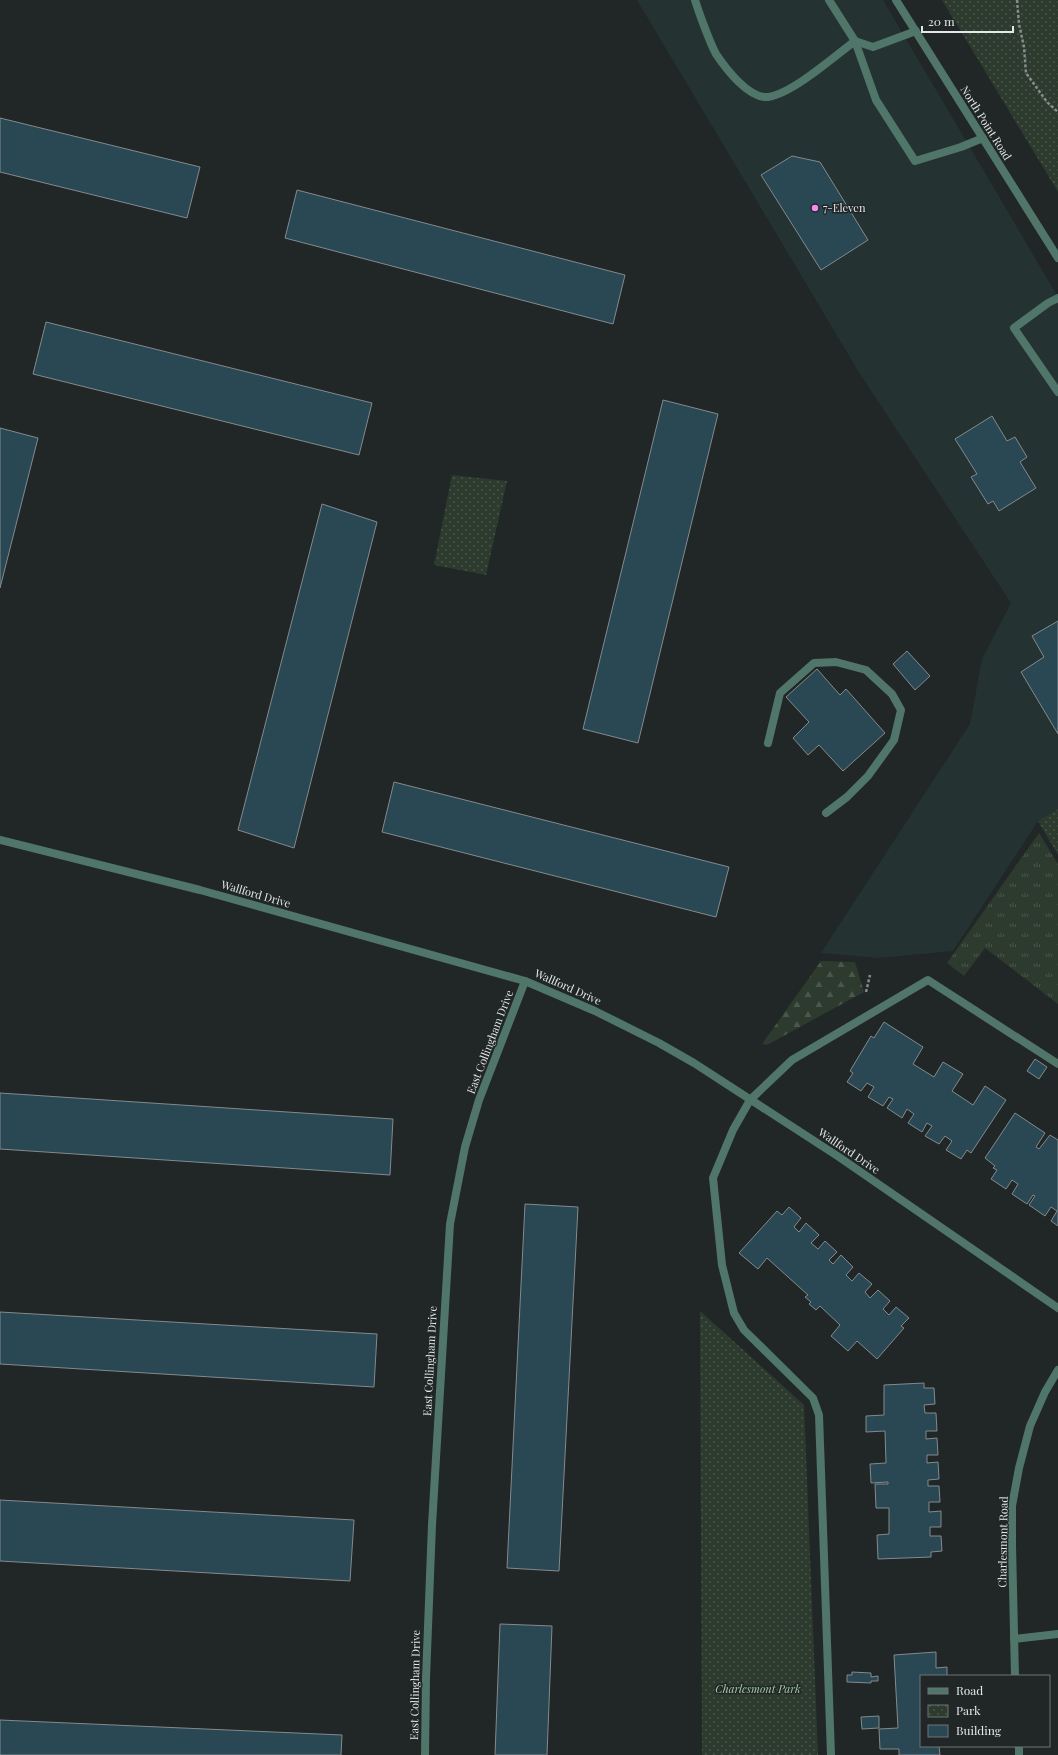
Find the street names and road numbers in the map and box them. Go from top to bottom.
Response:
street label: North Point Road [957,83,1016,163]
street label: Wallford Drive [219,876,293,911]
street label: Wallford Drive [532,965,604,1008]
street label: East Collingham Drive [463,987,516,1096]
street label: Wallford Drive [815,1124,883,1177]
street label: East Collingham Drive [419,1305,440,1416]
street label: Charlesmont Road [994,1495,1011,1588]
street label: East Collingham Drive [406,1629,423,1740]

